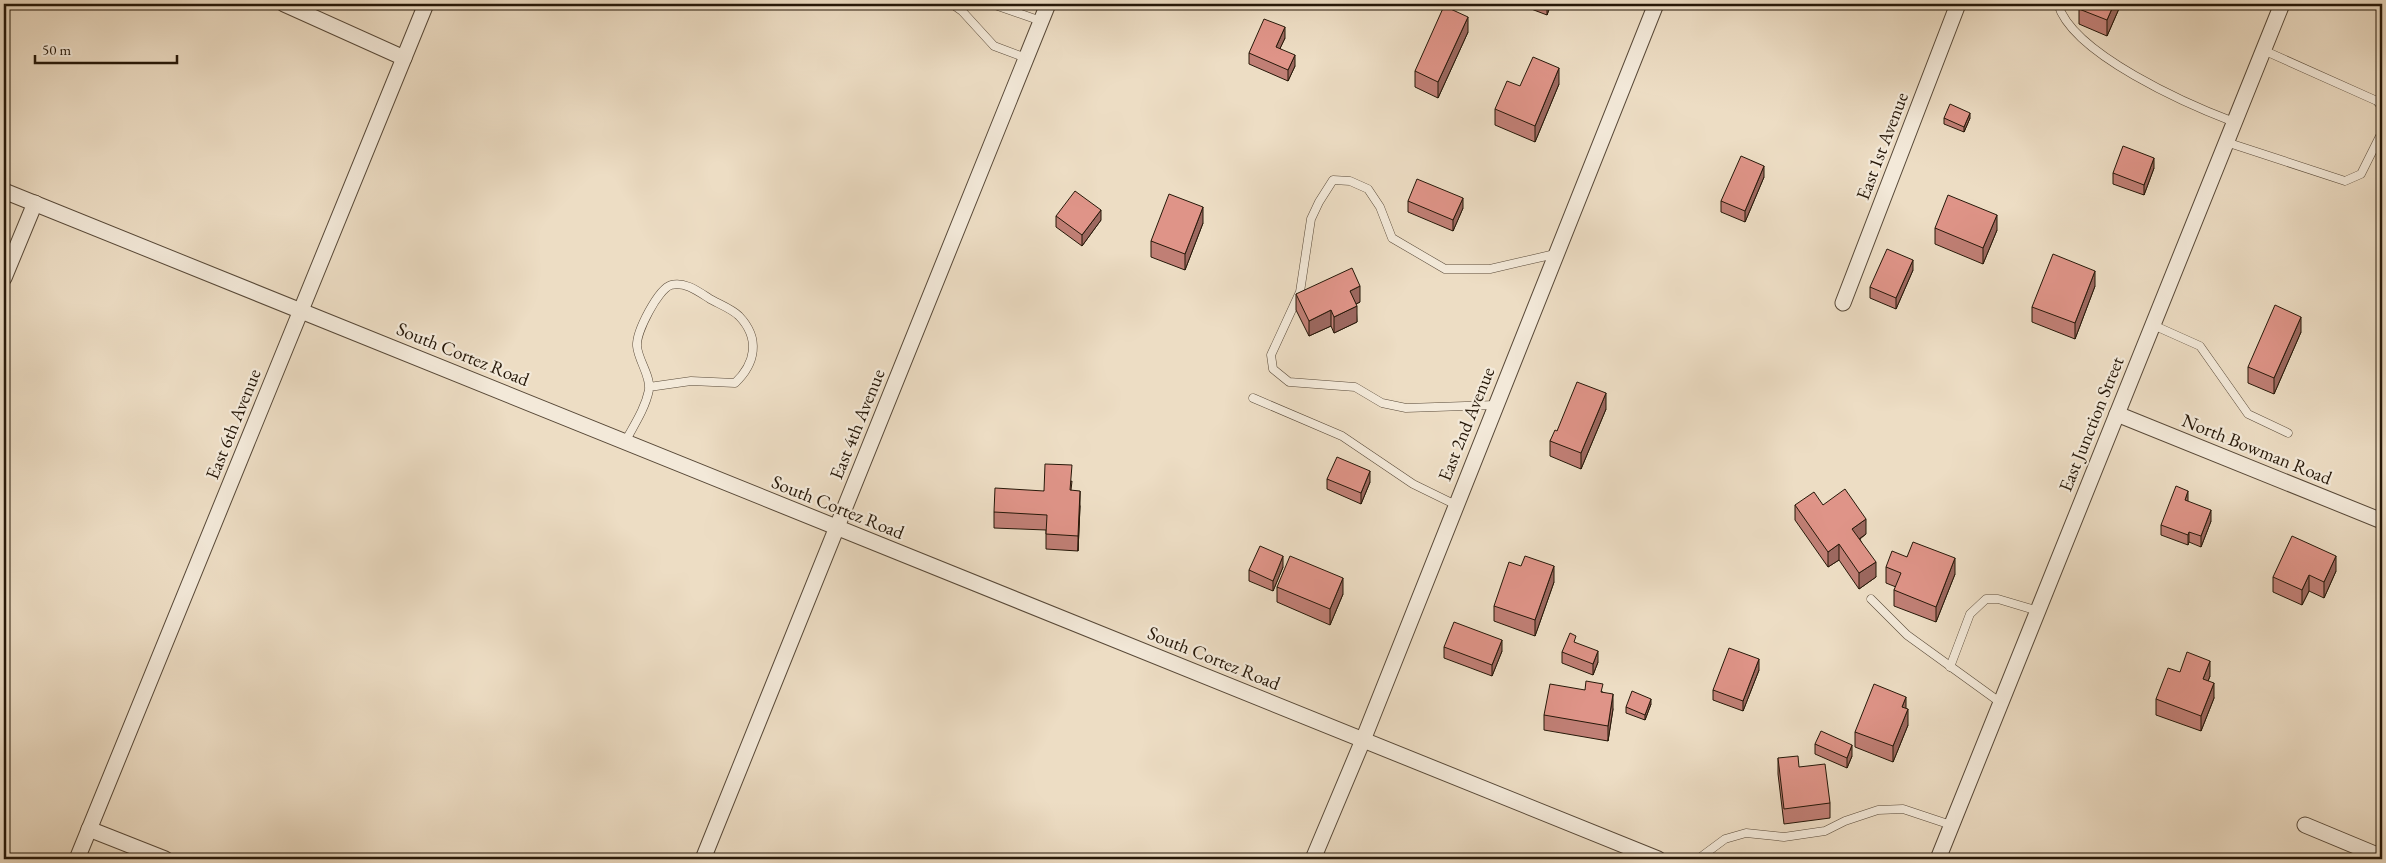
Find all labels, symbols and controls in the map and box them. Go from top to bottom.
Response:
scale bar [35,32,178,64]
text: 50 m [42,40,71,59]
street label: East 1st Avenue [1850,89,1914,203]
street label: South Cortez Road [393,316,533,392]
street label: East Junction Street [2053,353,2129,495]
street label: East 2nd Avenue [1432,363,1500,485]
street label: East 6th Avenue [200,365,266,483]
street label: East 4th Avenue [824,365,890,483]
street label: North Bowman Road [2178,408,2336,491]
street label: South Cortez Road [768,469,908,545]
street label: South Cortez Road [1144,620,1284,696]

